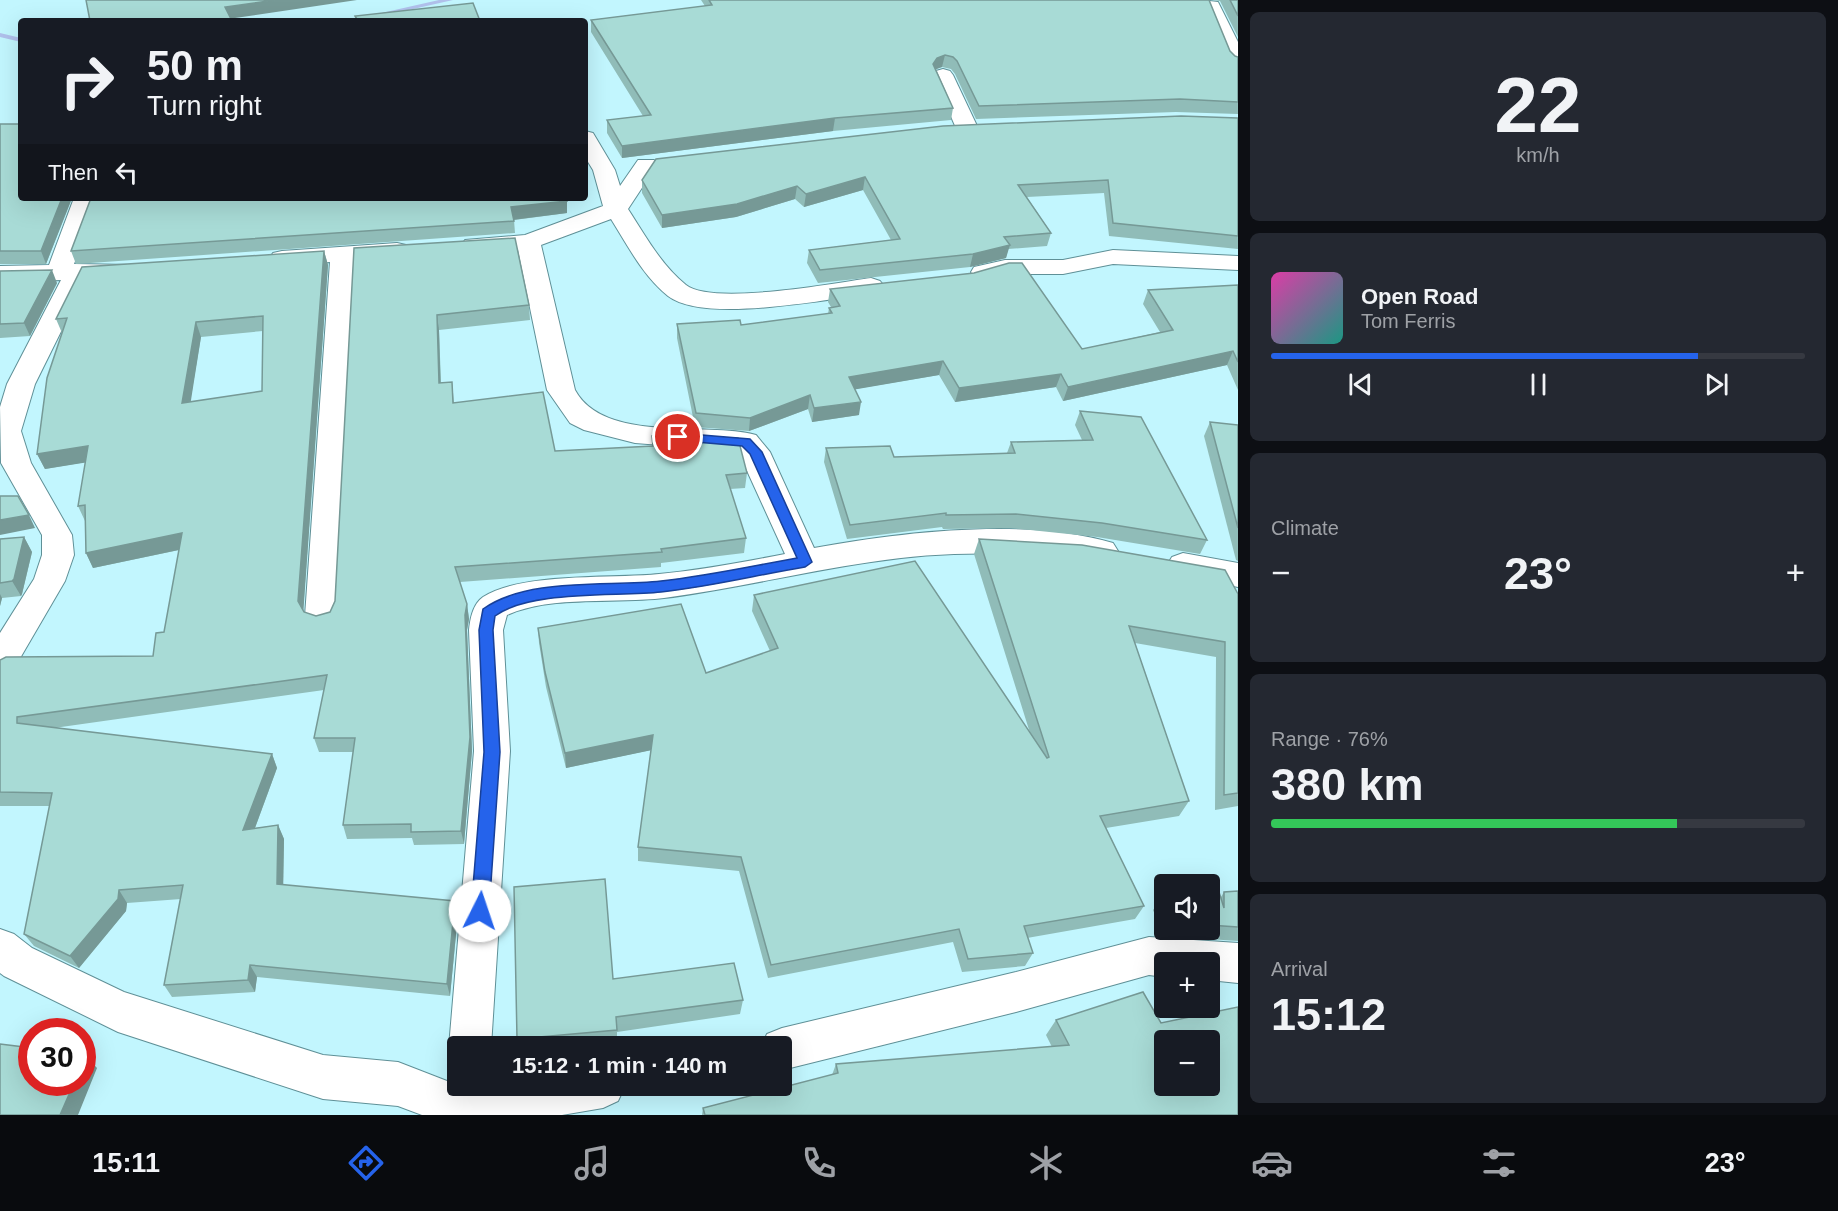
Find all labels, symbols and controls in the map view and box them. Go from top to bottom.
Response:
icon: right [48,42,126,120]
text: 50 m [147,42,243,89]
text: 22 [1495,61,1581,149]
text: Turn right [147,91,262,121]
text: km/h [1516,144,1560,166]
icon: left [110,156,143,189]
text: Then [48,160,98,185]
text: Open Road [1361,284,1478,309]
text: Tom Ferris [1361,310,1455,332]
icon: previous [1344,368,1377,401]
icon: pause [1522,368,1555,401]
icon: next [1700,368,1733,401]
pin [652,411,703,462]
icon: arrive [661,420,694,453]
text: Climate [1271,517,1339,539]
text: 23° [1504,548,1572,599]
text: − [1271,554,1290,591]
text: + [1786,554,1805,591]
text: Range · 76% [1271,728,1388,750]
text: 380 km [1271,759,1424,810]
map controls [1154,874,1220,1096]
button: sound [1154,874,1220,940]
position arrow [448,879,512,943]
button: + [1154,952,1220,1018]
text: Arrival [1271,958,1328,980]
text: 15:12 [1271,989,1386,1040]
speed limit sign: 30 [18,1018,96,1096]
button: − [1154,1030,1220,1096]
text: 15:12 · 1 min · 140 m [512,1053,727,1078]
icon: directions [345,1142,387,1184]
icon: music [571,1142,613,1184]
icon: phone [798,1142,840,1184]
icon: climate [1025,1142,1067,1184]
icon: car [1251,1142,1293,1184]
icon: filters [1478,1142,1520,1184]
text: 15:11 [92,1148,160,1178]
text: 23° [1705,1148,1746,1178]

